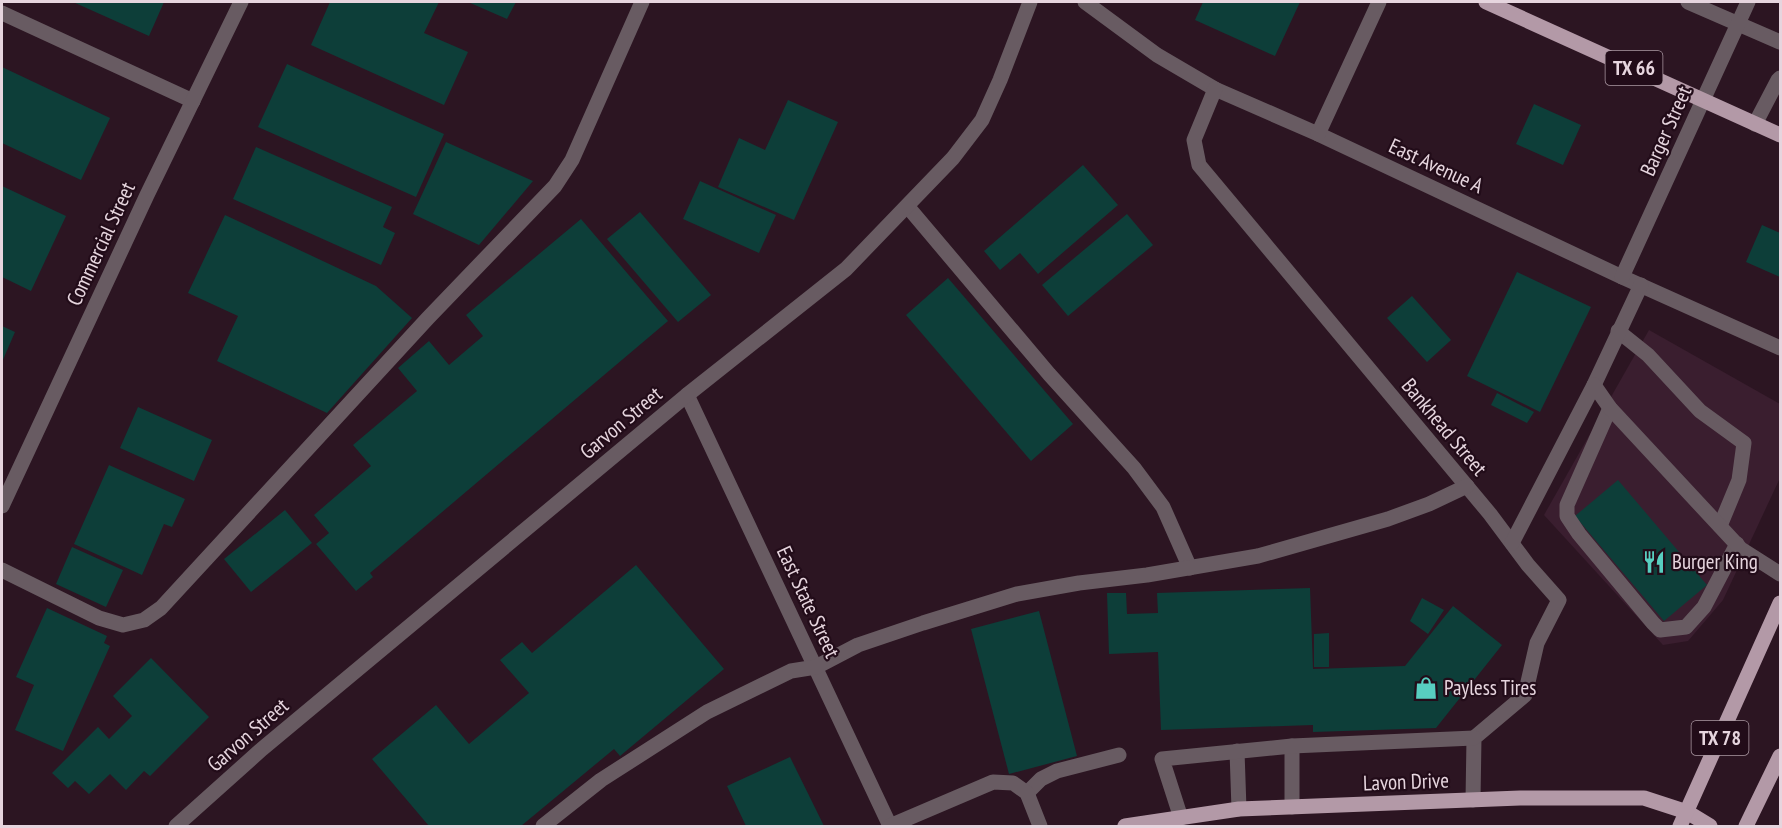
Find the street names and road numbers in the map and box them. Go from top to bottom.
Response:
road number: TX 66 [1606,51,1662,85]
street label: Barger Street [1634,81,1697,180]
street label: East Avenue A [1385,132,1488,199]
street label: Commercial Street [60,178,141,310]
street label: Bankhead Street [1396,372,1493,481]
street label: Garvon Street [574,380,667,465]
street label: East State Street [771,542,846,662]
street label: Garvon Street [202,692,294,777]
road number: TX 78 [1692,721,1748,755]
street label: Lavon Drive [1363,767,1449,796]

